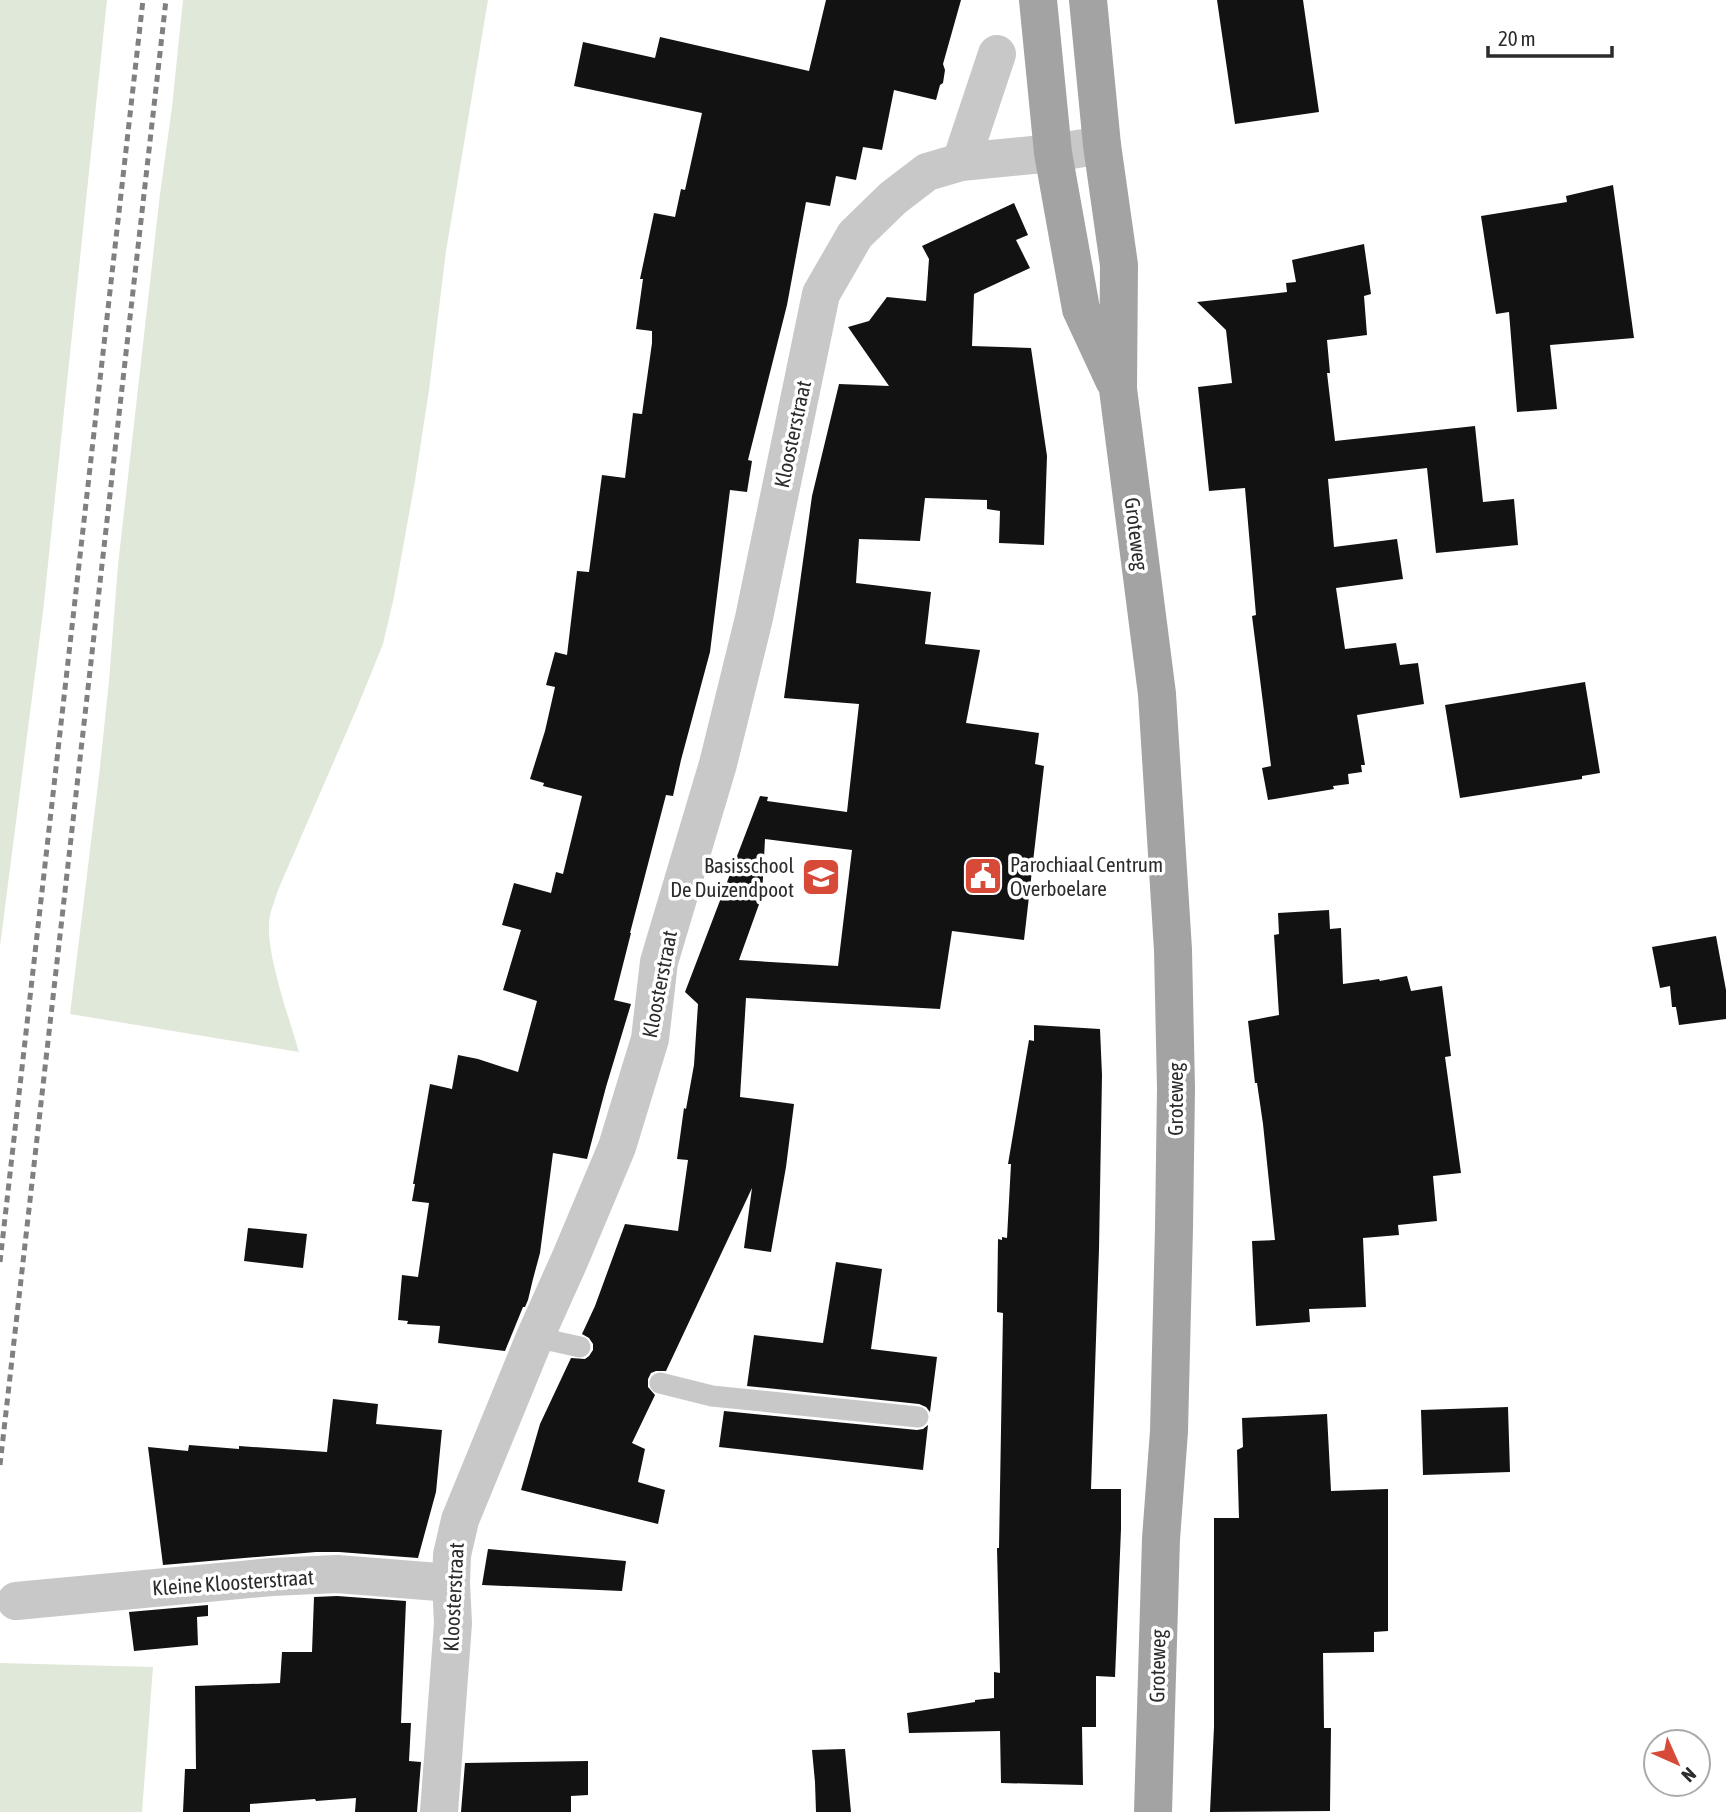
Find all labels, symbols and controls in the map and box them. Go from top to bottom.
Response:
scale bar [1488,14,1612,58]
text: 20 m [1498,26,1536,50]
street label: Kloosterstraat [769,378,815,490]
street label: Groteweg [1121,496,1153,572]
place label: Parochiaal Centrum Overboelare [1010,852,1163,900]
place label: Basisschool De Duizendpoot [670,853,794,901]
public building icon: Parochiaal Centrum Overboelare [962,855,1004,897]
school or university icon: Basisschool De Duizendpoot [800,856,842,898]
street label: Kloosterstraat [637,928,681,1040]
street label: Groteweg [1163,1062,1187,1136]
street label: Kloosterstraat [438,1542,468,1652]
street label: Kleine Kloosterstraat [151,1564,315,1600]
street label: Groteweg [1144,1629,1170,1703]
north arrow [1642,1728,1712,1798]
text: N [1677,1763,1701,1787]

